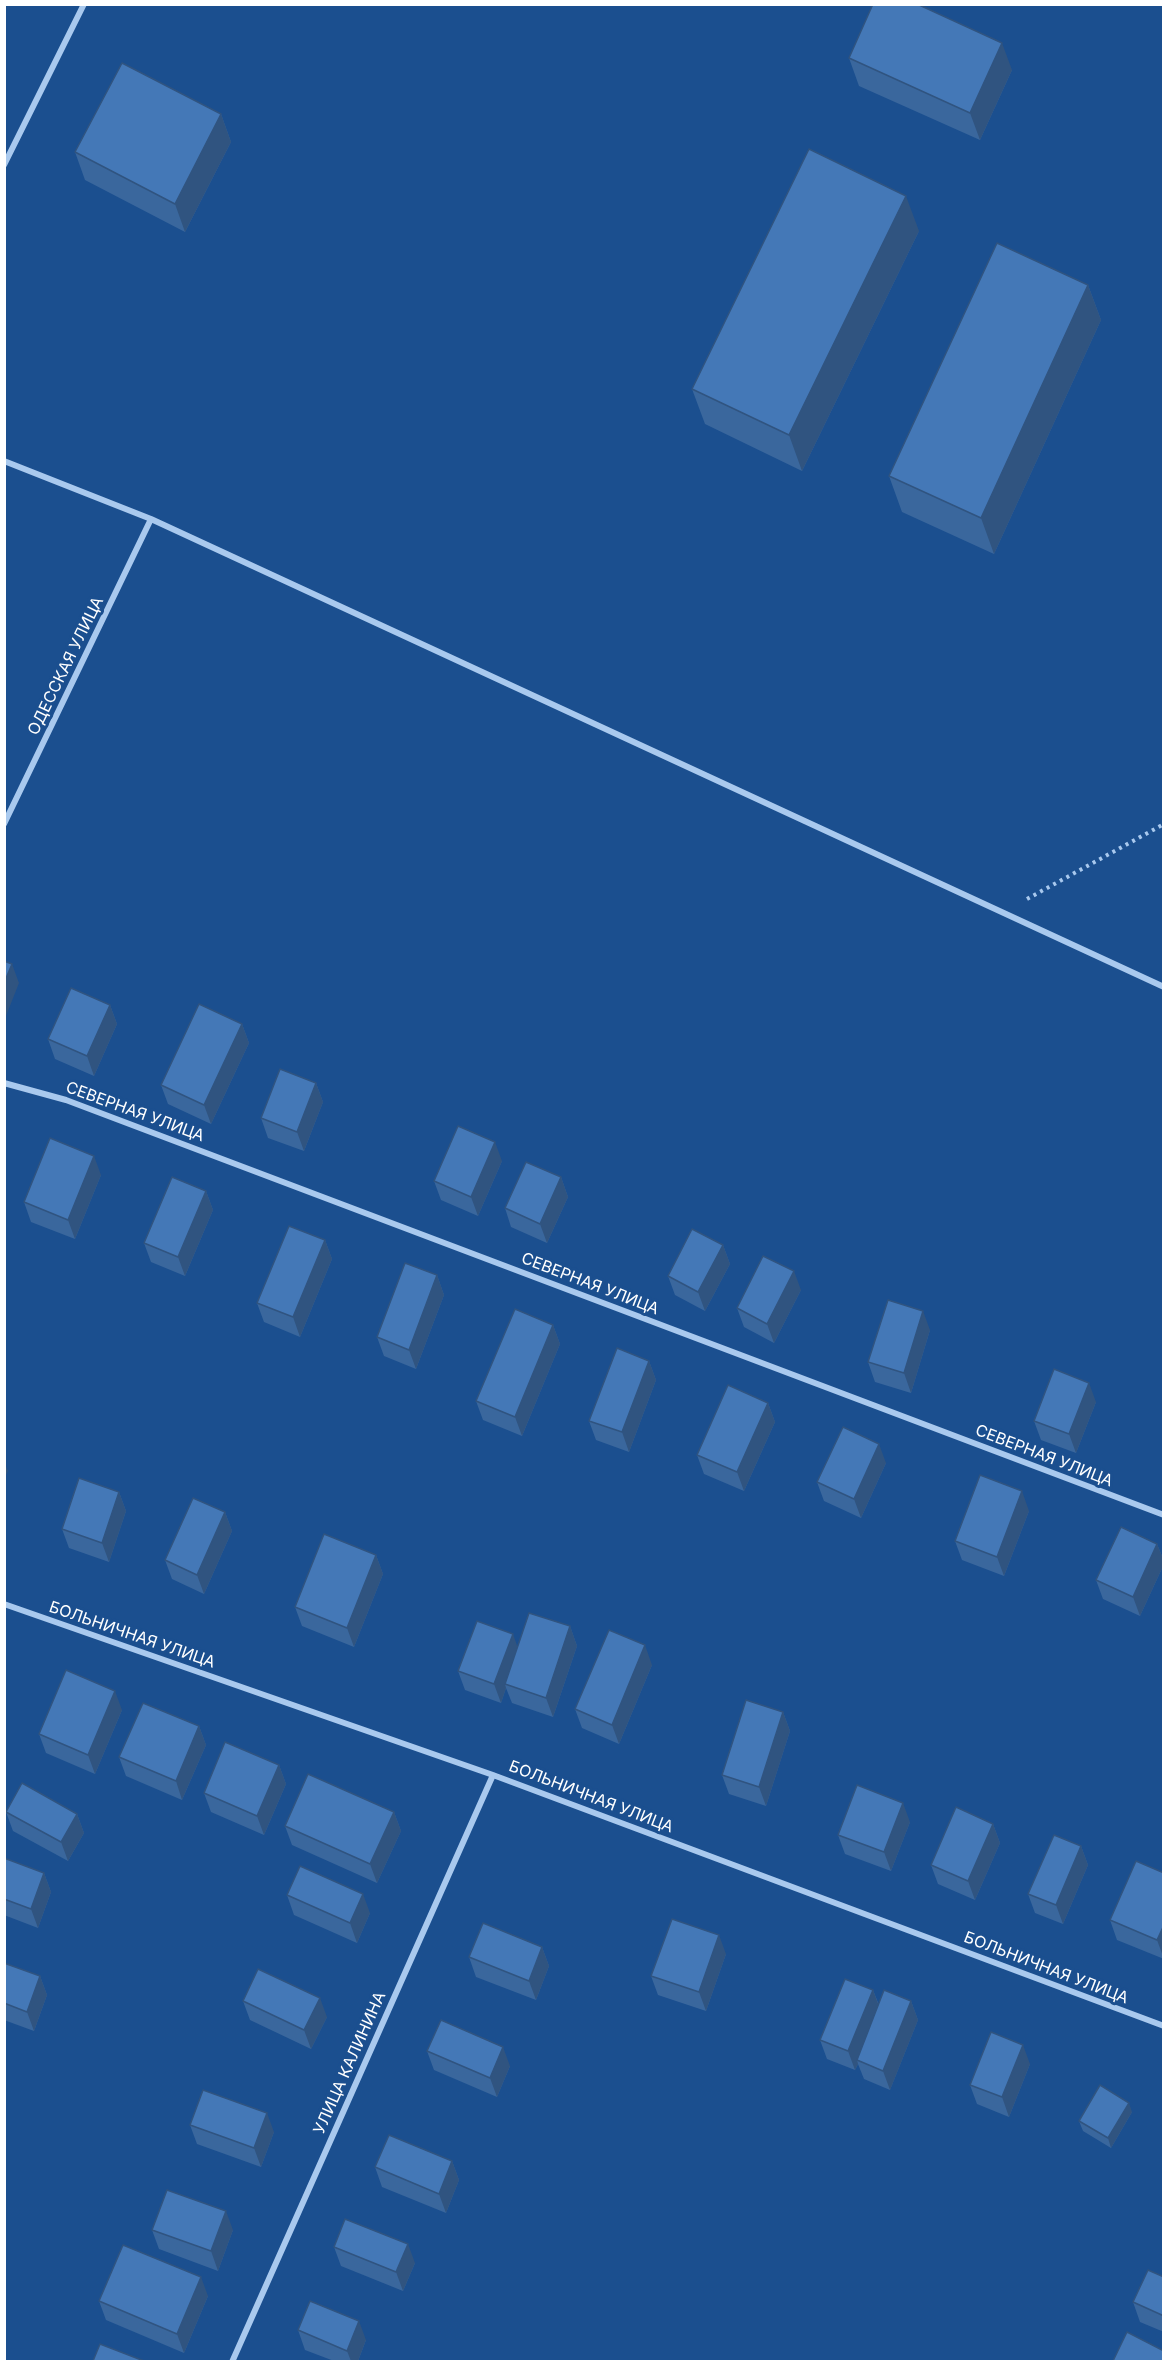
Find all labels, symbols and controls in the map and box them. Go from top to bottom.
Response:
street label: ОДЕССКАЯ УЛИЦА [24,594,108,738]
street label: СЕВЕРНАЯ УЛИЦА [63,1078,207,1146]
street label: СЕВЕРНАЯ УЛИЦА [518,1249,662,1319]
street label: СЕВЕРНАЯ УЛИЦА [972,1421,1116,1491]
street label: БОЛЬНИЧНАЯ УЛИЦА [46,1598,218,1672]
street label: БОЛЬНИЧНАЯ УЛИЦА [506,1757,676,1837]
street label: БОЛЬНИЧНАЯ УЛИЦА [961,1928,1131,2008]
street label: УЛИЦА КАЛИНИНА [310,1989,390,2137]

